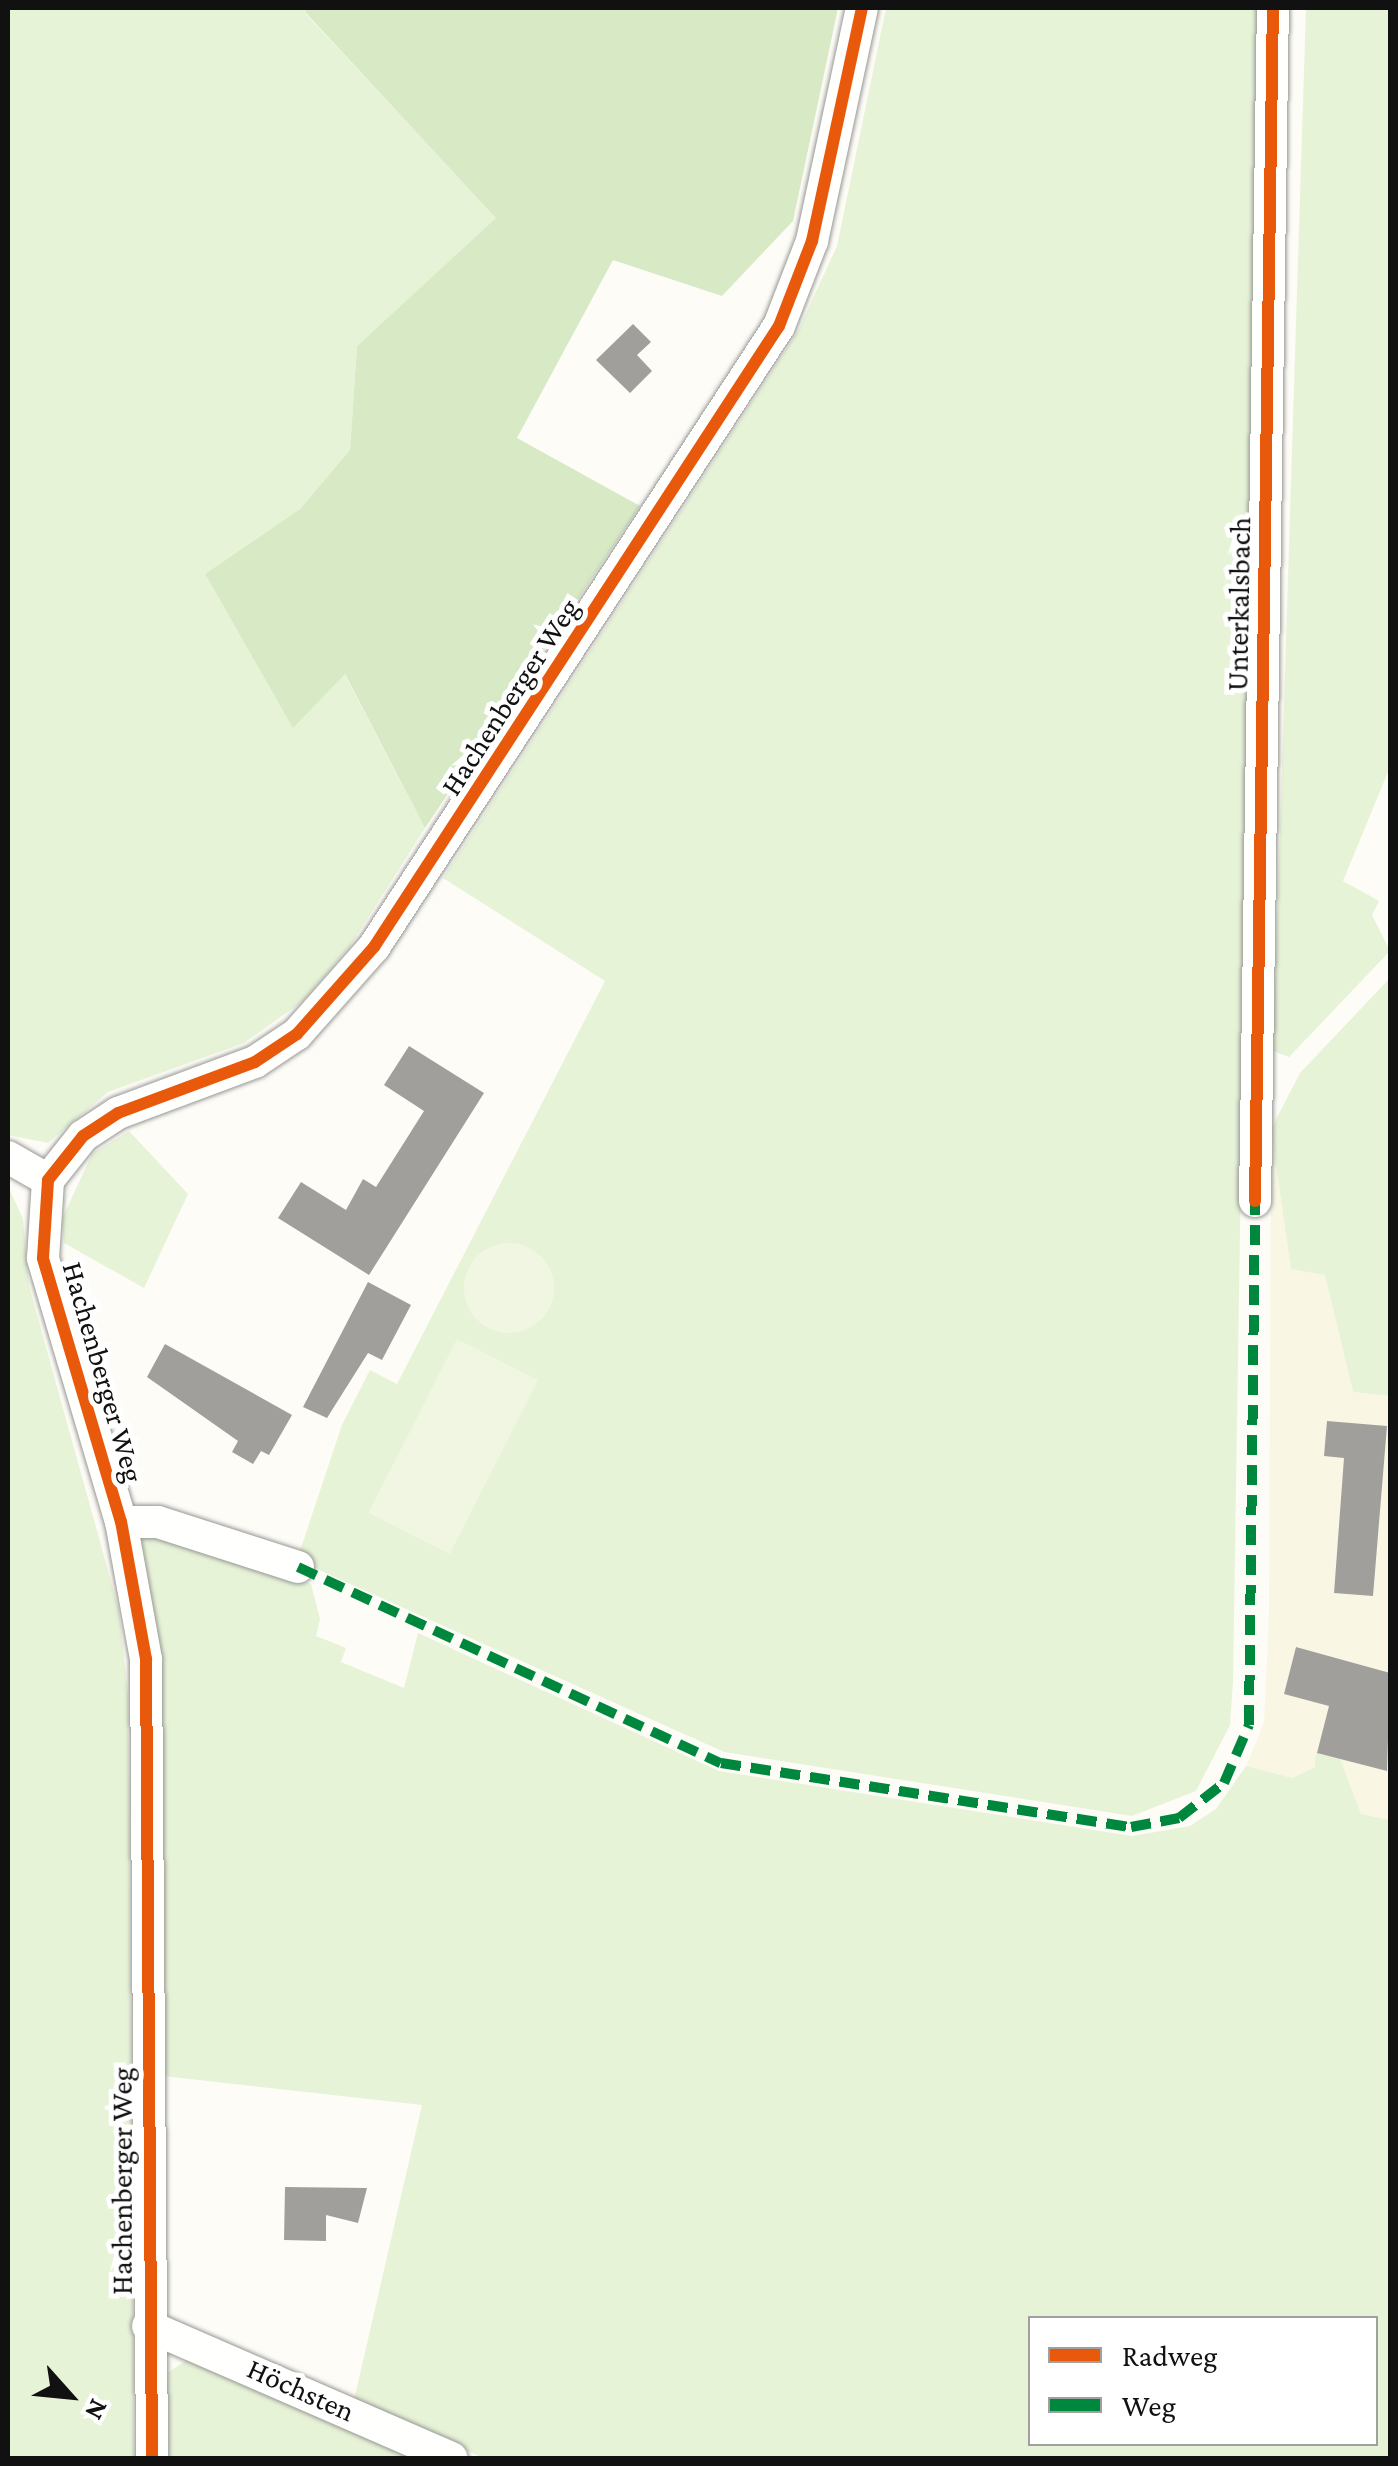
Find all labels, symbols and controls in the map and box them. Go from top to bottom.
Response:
street label: Unterkalsbach [1219,517,1259,691]
street label: Hachenberger Weg [433,592,587,802]
street label: Hachenberger Weg [54,1258,152,1486]
street label: Hachenberger Weg [104,2067,140,2295]
legend [1028,2316,1378,2446]
text: Radweg [1122,2339,1218,2372]
north arrow [20,2346,120,2446]
street label: Höchsten [242,2350,360,2430]
text: Weg [1122,2389,1176,2422]
text: N [79,2394,115,2425]

